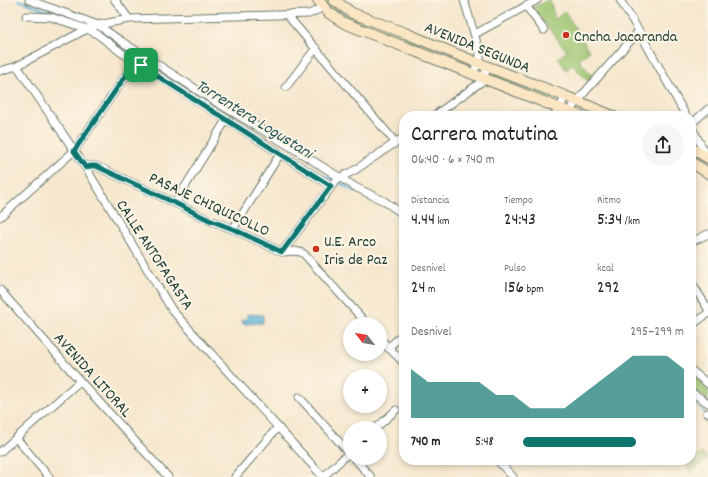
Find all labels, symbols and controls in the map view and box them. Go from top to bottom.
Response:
street label: AVENIDA SEGUNDA [421,17,534,80]
place label: Cncha Jacaranda [574,26,678,49]
marker: Cncha Jacaranda [561,30,571,40]
pin [124,48,158,82]
icon: arrive [130,54,152,76]
water label: Torrentera Logustani [190,75,319,168]
text: Carrera matutina [411,120,557,151]
button: share [642,124,684,166]
text: 06:40 · 6 × 740 m [411,151,495,170]
street label: PASAJE CHIQUICOLLO [145,167,273,243]
text: Distancia [411,193,449,209]
text: Tiempo [504,193,533,209]
text: Ritmo [597,193,621,209]
street label: CALLE ANTOFAGASTA [109,196,198,315]
text: 4.44 [411,209,435,233]
text: 24:43 [504,209,536,233]
text: 5:34 [597,209,622,233]
text: km [435,214,450,230]
text: /km [622,214,640,230]
place label: U.E. Arco Iris de Paz [324,231,387,272]
marker: U.E. Arco Iris de Paz [311,244,321,254]
text: Desnivel [411,261,445,277]
text: Pulso [504,261,526,277]
text: kcal [597,261,614,277]
text: 24 [411,277,425,301]
text: 156 [504,277,524,301]
text: 292 [597,277,620,301]
text: m [425,282,436,298]
text: bpm [524,282,544,298]
north arrow [343,317,387,361]
map controls [343,317,387,465]
text: Desnivel [411,323,452,342]
text: 295–299 m [630,323,684,342]
street label: AVENIDA LITORAL [48,328,137,424]
button: + [343,369,387,413]
button: − [343,421,387,465]
text: 740 m [411,433,440,452]
text: 5:48 [475,433,494,452]

